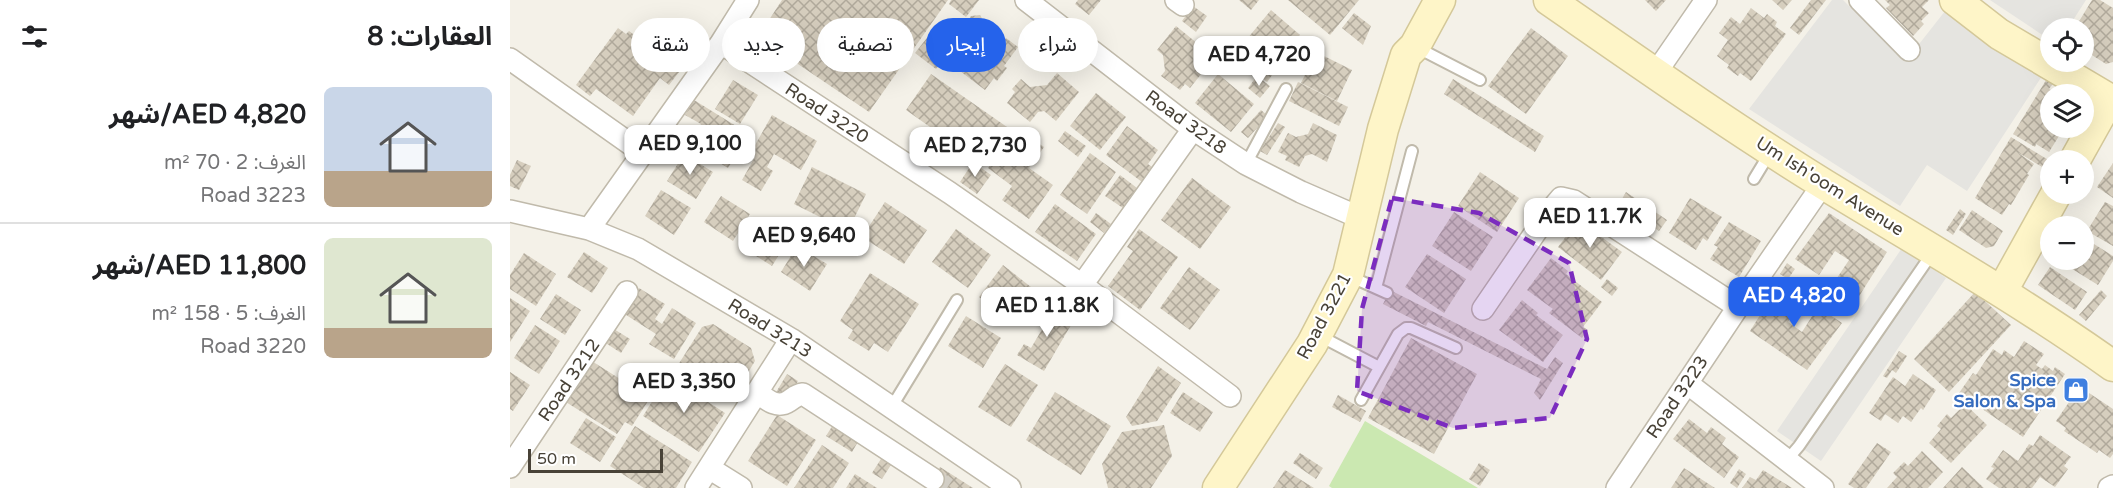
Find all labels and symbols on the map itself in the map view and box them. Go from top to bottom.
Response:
pin: AED 4,720 [1190,36,1328,87]
street label: Road 3220 [781,78,873,148]
street label: Road 3218 [1141,85,1231,159]
pin: AED 9,100 [621,125,759,176]
pin: AED 2,730 [906,127,1044,178]
street label: Um Ish'oom Avenue [1752,131,1908,241]
pin: AED 11.7K [1521,198,1659,249]
pin: AED 9,640 [735,217,873,268]
street label: Road 3221 [1292,269,1356,363]
pin: AED 4,820 [1725,277,1863,328]
pin: AED 11.8K [978,287,1116,338]
street label: Road 3213 [724,293,816,363]
street label: Road 3212 [533,334,605,426]
street label: Road 3223 [1641,351,1713,443]
pin: AED 3,350 [615,363,753,414]
place label: Spice Salon & Spa [1953,369,2056,412]
shop icon: Spice Salon & Spa [2061,375,2091,405]
scale bar [528,446,663,474]

